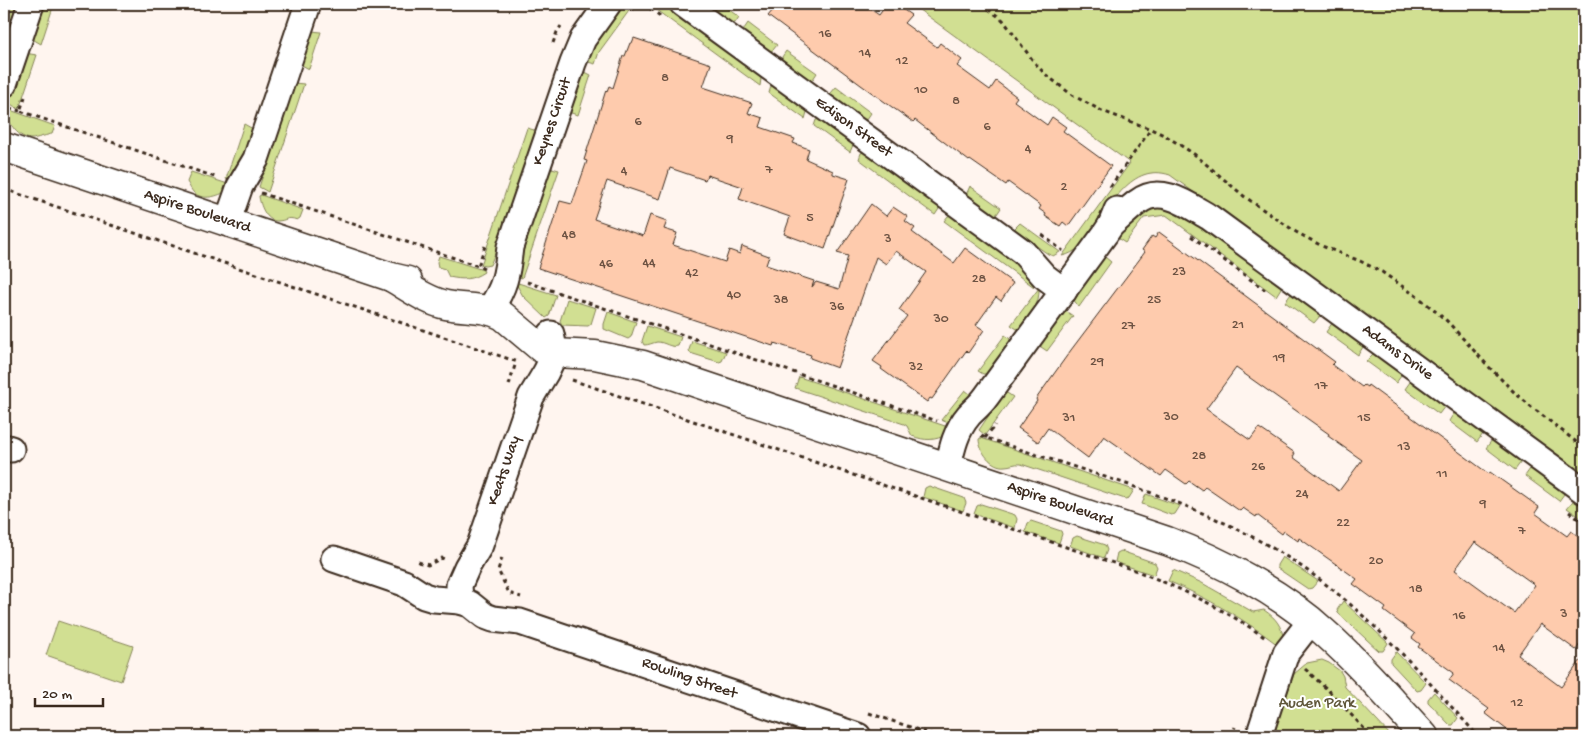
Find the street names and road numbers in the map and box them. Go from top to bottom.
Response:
street label: Keynes Circuit [529,74,577,168]
street label: Edison Street [811,94,897,163]
street label: Aspire Boulevard [141,186,254,239]
street label: Adams Drive [1358,321,1437,386]
street label: Keats Way [484,434,526,508]
street label: Aspire Boulevard [1004,478,1117,533]
street label: Rowling Street [639,654,740,705]

